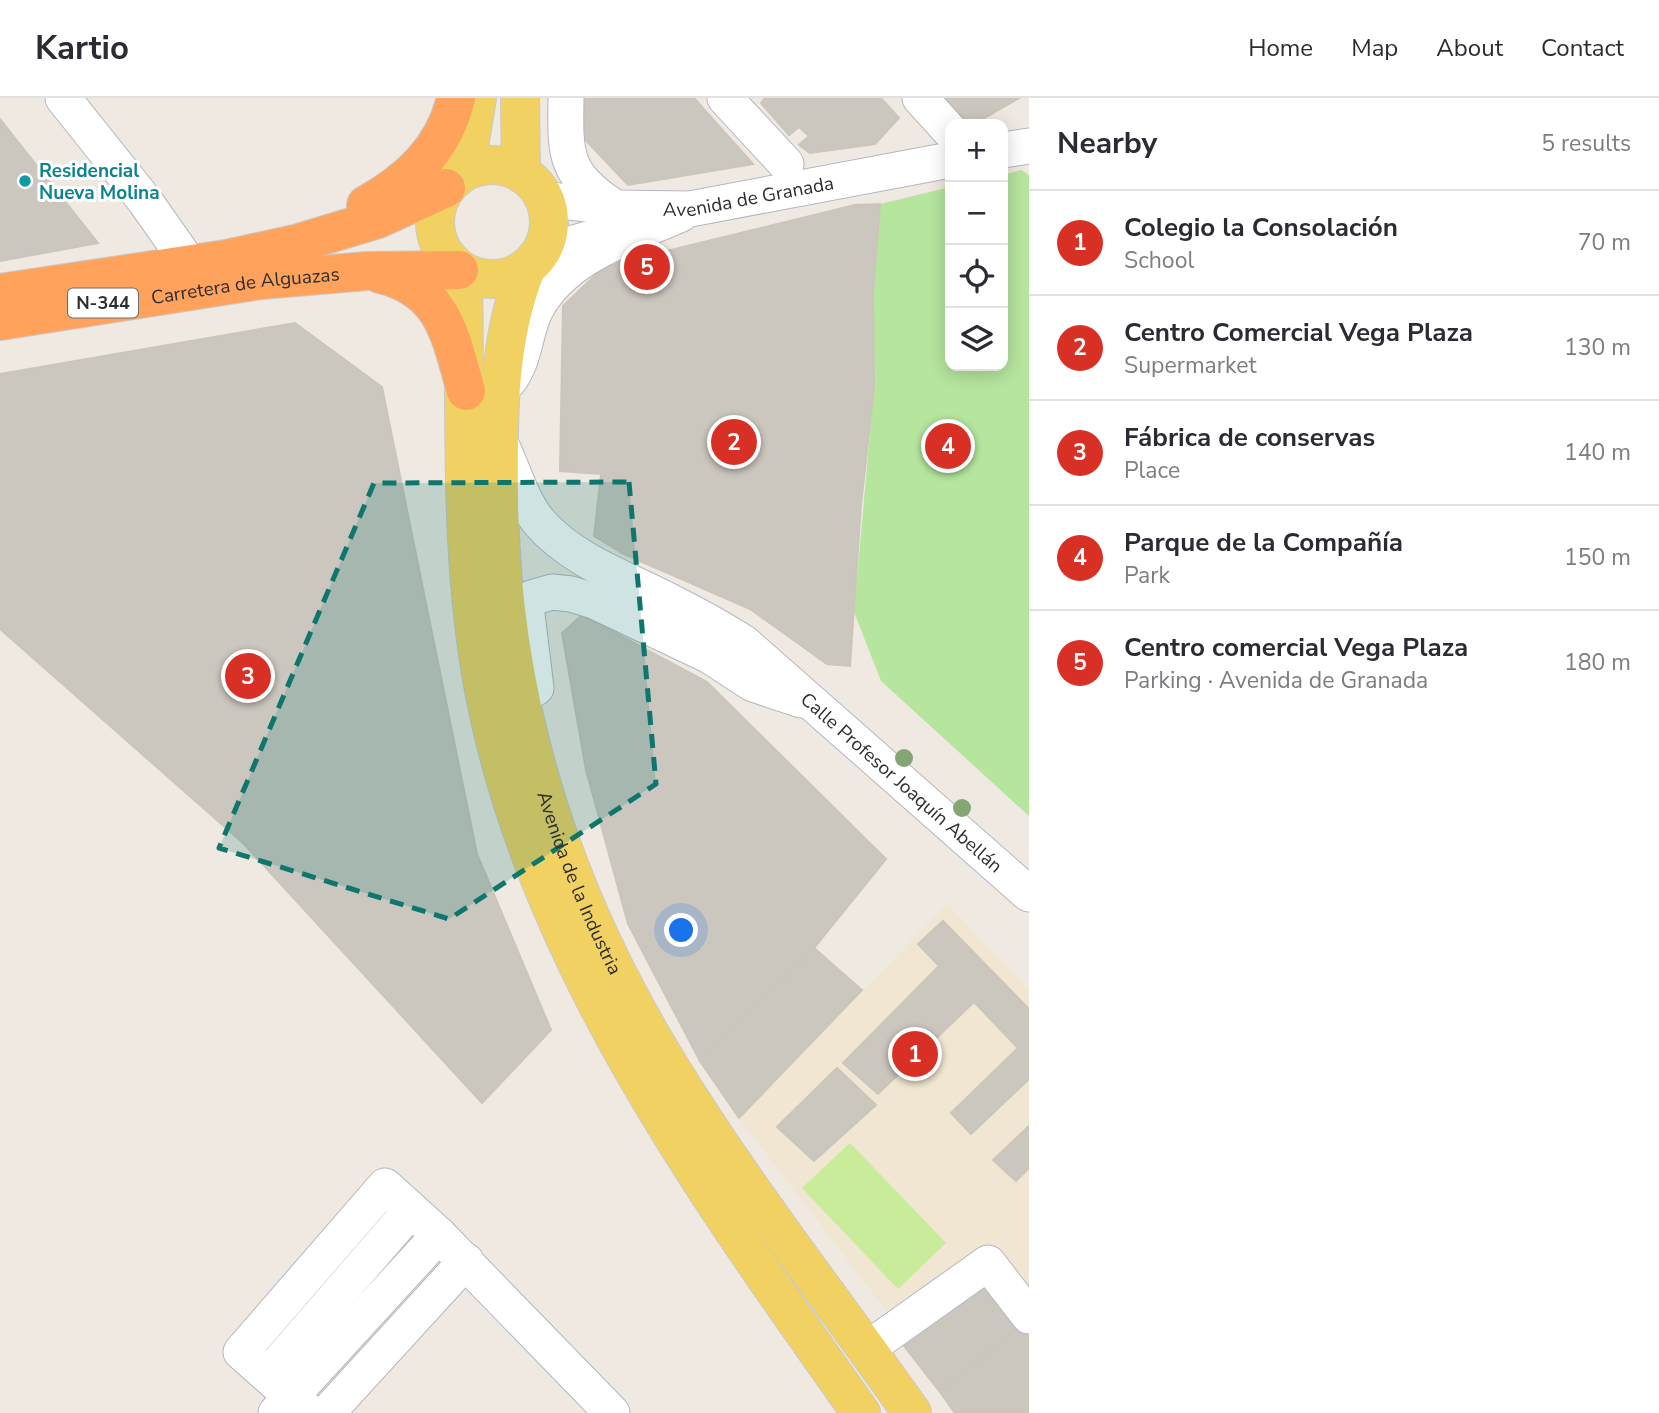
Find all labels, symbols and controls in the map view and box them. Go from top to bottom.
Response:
text: Kartio [35,26,129,71]
text: Home [1248,32,1313,64]
text: Map [1351,32,1398,64]
text: About [1436,32,1503,64]
text: Contact [1541,32,1624,64]
map controls [945,119,1008,371]
button: + [945,119,1008,182]
text: Nearby [1057,123,1157,164]
text: 5 results [1541,128,1631,159]
place label: Residencial Nueva Molina [39,158,160,206]
street label: Avenida de Granada [663,170,836,224]
marker: Residencial Nueva Molina [17,173,33,189]
button: − [945,182,1008,245]
text: Colegio la Consolación [1124,210,1398,245]
text: 1 [1073,227,1087,258]
text: 70 m [1578,227,1631,258]
pin: 5 [624,241,670,293]
button: locate [945,245,1008,308]
text: School [1124,245,1194,276]
street label: Carretera de Alguazas [149,261,341,311]
road number: N-344 [68,288,138,318]
button: layers [945,308,1008,371]
text: Centro Comercial Vega Plaza [1124,315,1473,350]
text: 2 [1073,332,1087,363]
text: 130 m [1564,332,1631,363]
text: Supermarket [1124,350,1257,381]
pin: 2 [711,416,757,468]
pin: 4 [925,420,971,472]
text: Fábrica de conservas [1124,420,1375,455]
text: 3 [1073,437,1087,468]
text: 140 m [1564,437,1631,468]
text: Place [1124,455,1180,486]
text: Parque de la Compañía [1124,525,1403,560]
text: 4 [1073,542,1087,573]
text: 150 m [1564,542,1631,573]
text: Park [1124,560,1170,591]
text: Centro comercial Vega Plaza [1124,630,1468,665]
text: 5 [1073,647,1087,678]
text: 180 m [1564,647,1631,678]
pin: 3 [225,650,271,702]
text: Parking · Avenida de Granada [1124,665,1428,696]
street label: Calle Profesor Joaquín Abellán [795,687,1008,879]
street label: Avenida de la Industria [531,788,628,979]
your location [664,913,698,947]
pin: 1 [892,1028,938,1080]

